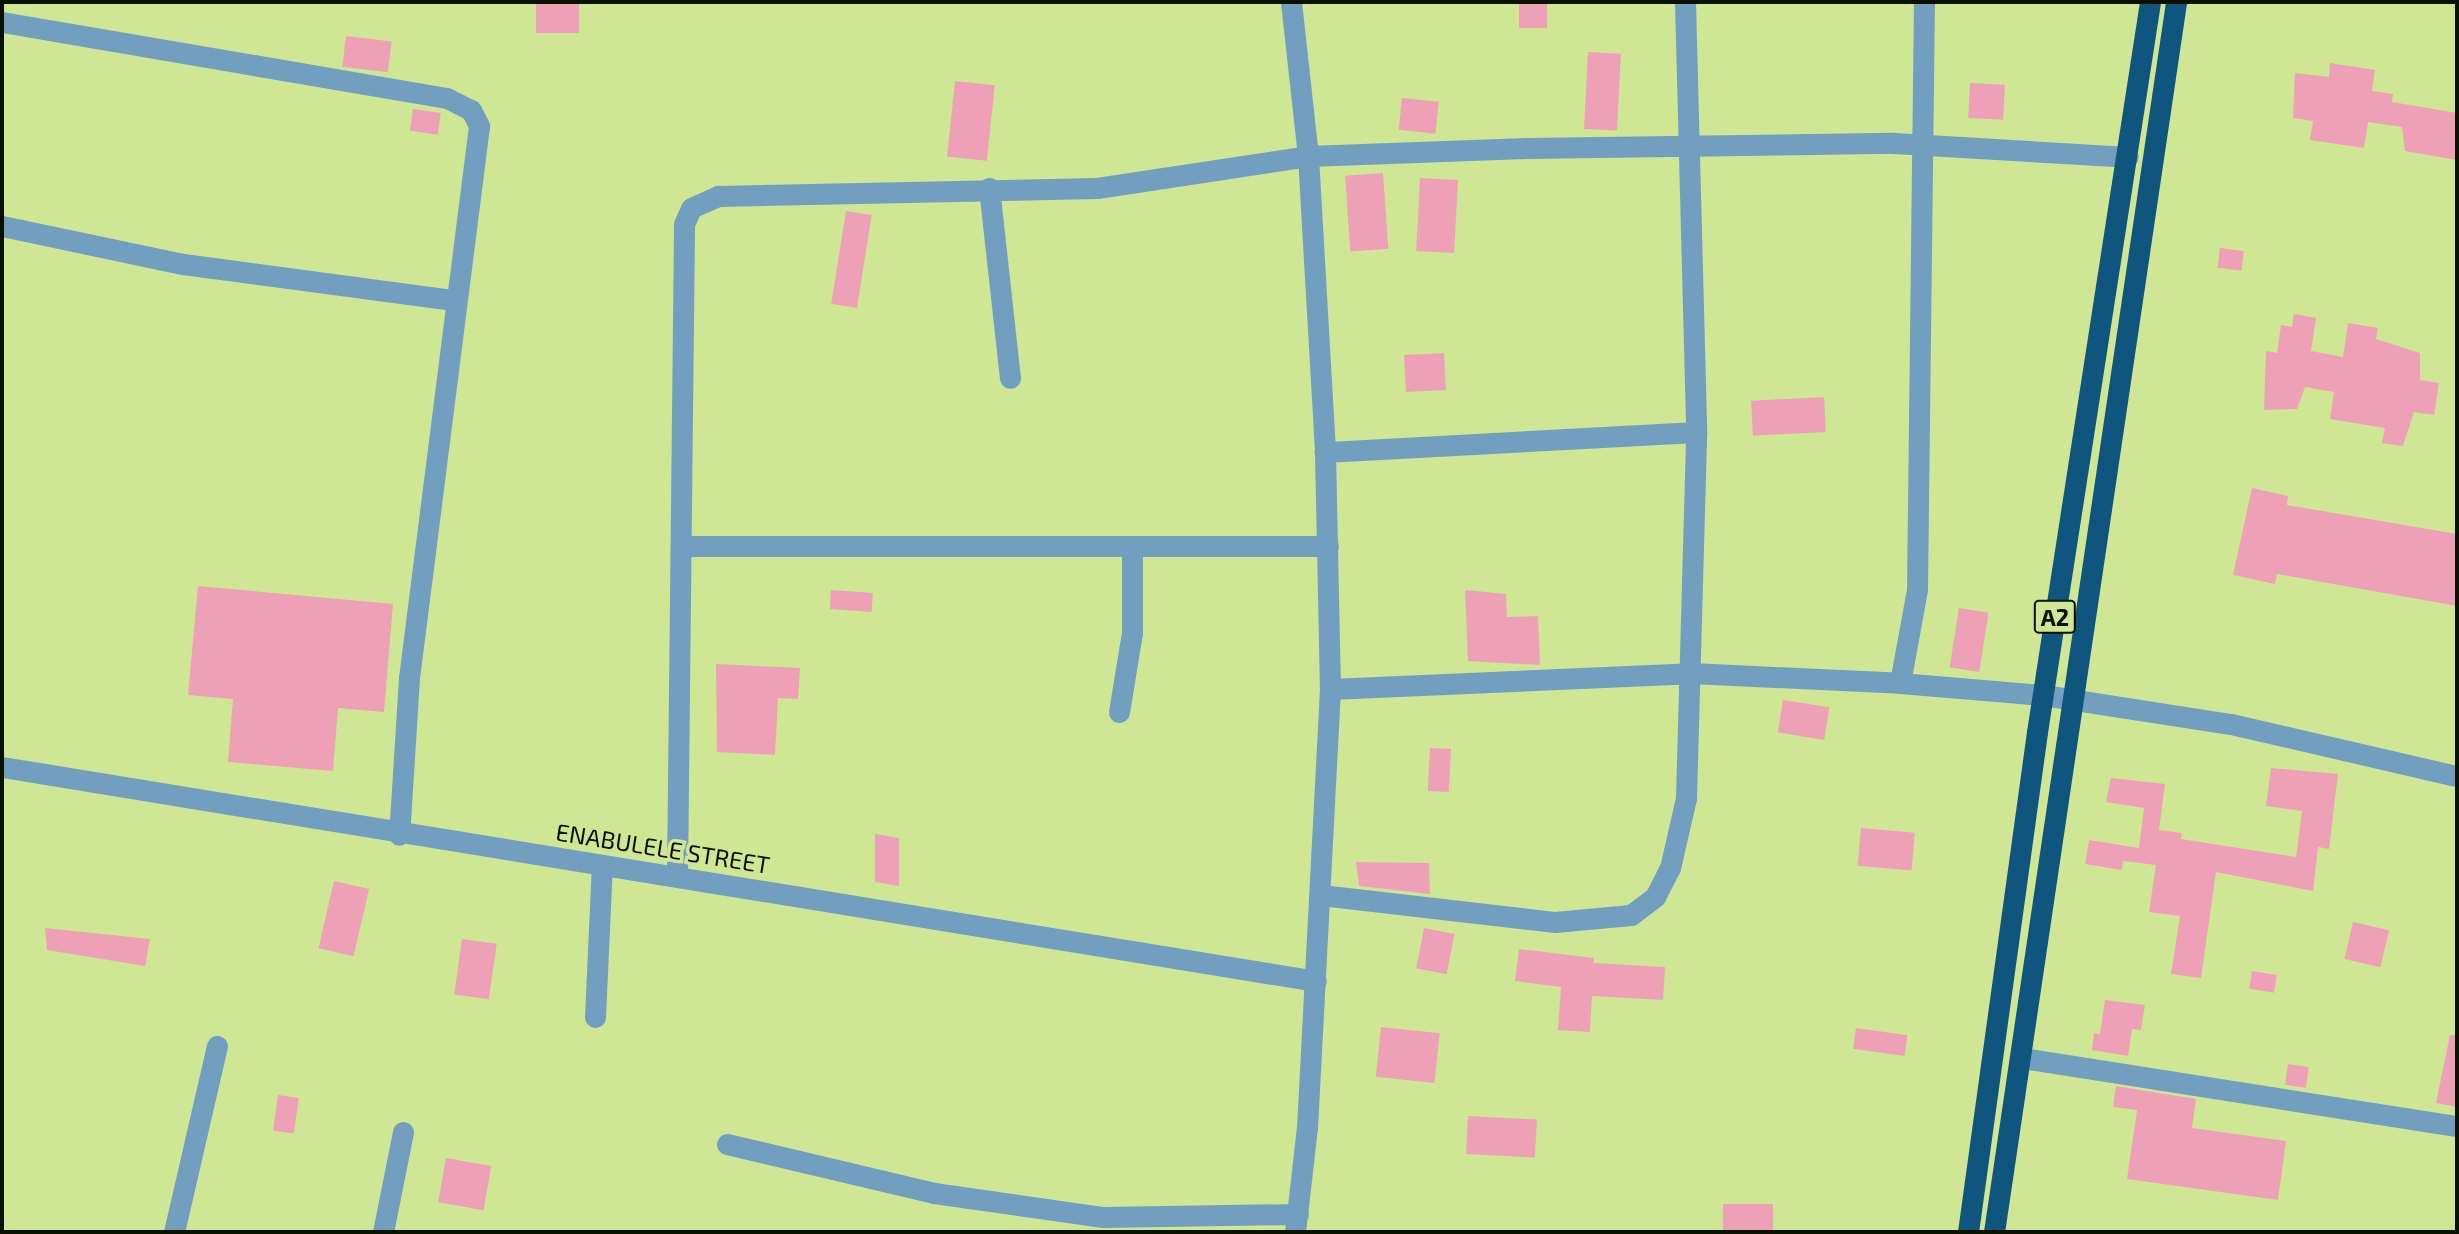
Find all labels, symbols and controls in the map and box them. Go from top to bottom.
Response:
road number: A2 [2032,597,2078,636]
street label: ENABULELE STREET [554,817,772,879]

